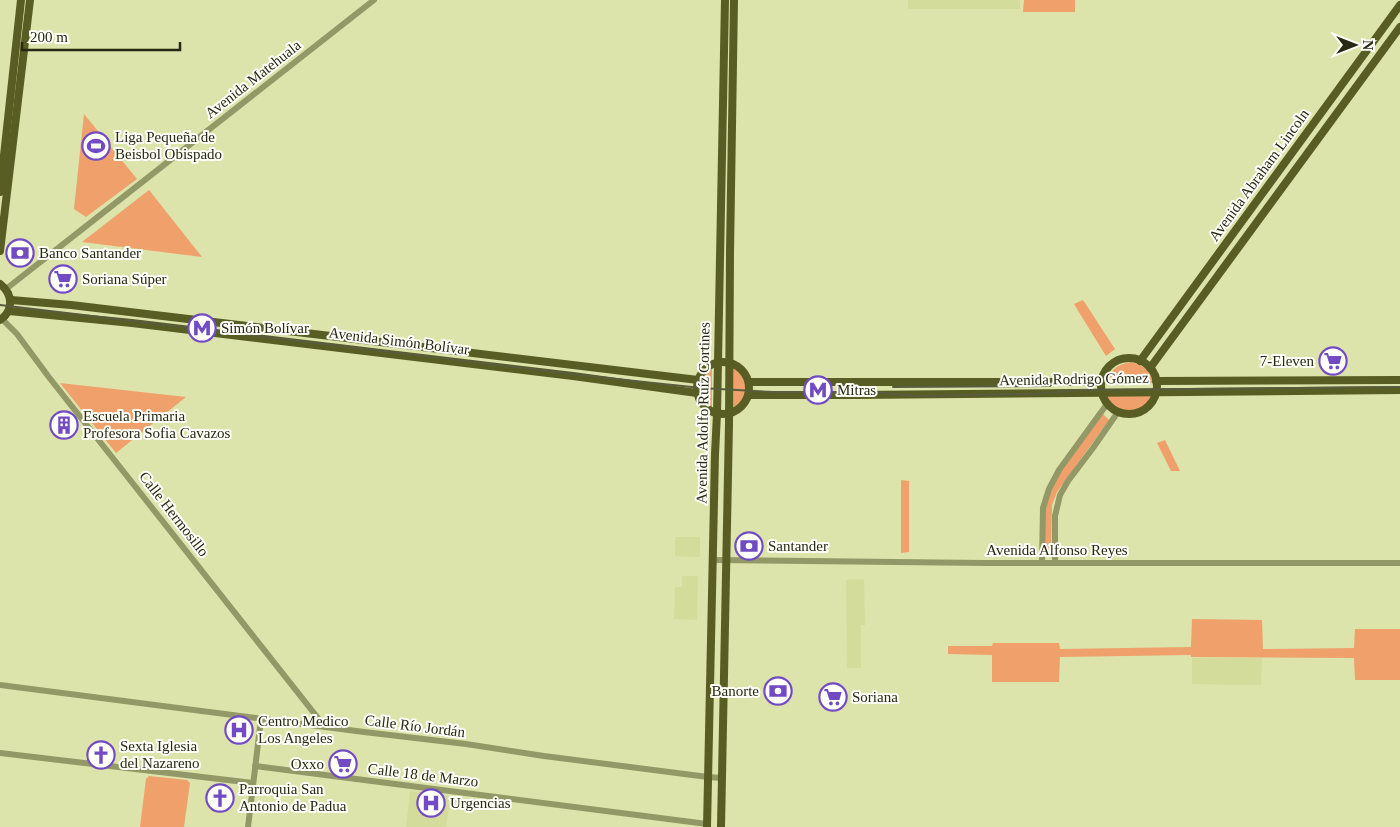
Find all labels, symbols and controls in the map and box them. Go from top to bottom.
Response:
scale bar [22,20,180,52]
north arrow [1330,20,1380,70]
text: 200 m [30,29,68,45]
street label: Avenida Matehuala [202,37,304,121]
text: N [1360,40,1375,50]
street label: Avenida Abraham Lincoln [1206,106,1312,244]
place label: Liga Pequeña de Beisbol Obispado [115,129,222,162]
sports icon: Liga Pequeña de Beisbol Obispado [81,131,111,161]
bank icon: Banco Santander [5,238,35,268]
place label: Banco Santander [39,245,141,261]
supermarket icon: Soriana Súper [48,264,78,294]
place label: Soriana Súper [82,271,167,287]
metro station icon: Simón Bolívar [187,313,217,343]
place label: Simón Bolívar [221,320,309,336]
street label: Avenida Adolfo Ruíz Cortines [693,322,713,504]
street label: Avenida Simón Bolívar [328,324,470,358]
supermarket icon: 7-Eleven [1318,346,1348,376]
place label: 7-Eleven [1260,353,1315,369]
street label: Avenida Rodrigo Gómez [999,370,1149,388]
metro station icon: Mitras [803,375,833,405]
place label: Mitras [837,382,876,398]
place label: Escuela Primaria Profesora Sofia Cavazos [83,408,231,441]
building icon: Escuela Primaria Profesora Sofia Cavazos [49,410,79,440]
street label: Calle Hermosillo [136,469,212,559]
bank icon: Santander [734,531,764,561]
place label: Santander [768,538,828,554]
street label: Avenida Alfonso Reyes [986,542,1128,558]
bank icon: Banorte [763,676,793,706]
supermarket icon: Soriana [818,682,848,712]
place label: Banorte [712,683,759,699]
place label: Soriana [852,689,898,705]
street label: Calle Río Jordán [364,712,466,740]
place label: Centro Medico Los Angeles [258,713,348,746]
hospital icon: Centro Medico Los Angeles [224,715,254,745]
place label: Sexta Iglesia del Nazareno [120,738,200,771]
church icon: Sexta Iglesia del Nazareno [86,740,116,770]
supermarket icon: Oxxo [328,749,358,779]
place label: Oxxo [291,756,324,772]
street label: Calle 18 de Marzo [367,760,479,790]
place label: Parroquia San Antonio de Padua [239,781,347,814]
church icon: Parroquia San Antonio de Padua [205,783,235,813]
hospital icon: Urgencias [416,788,446,818]
place label: Urgencias [450,795,511,811]

